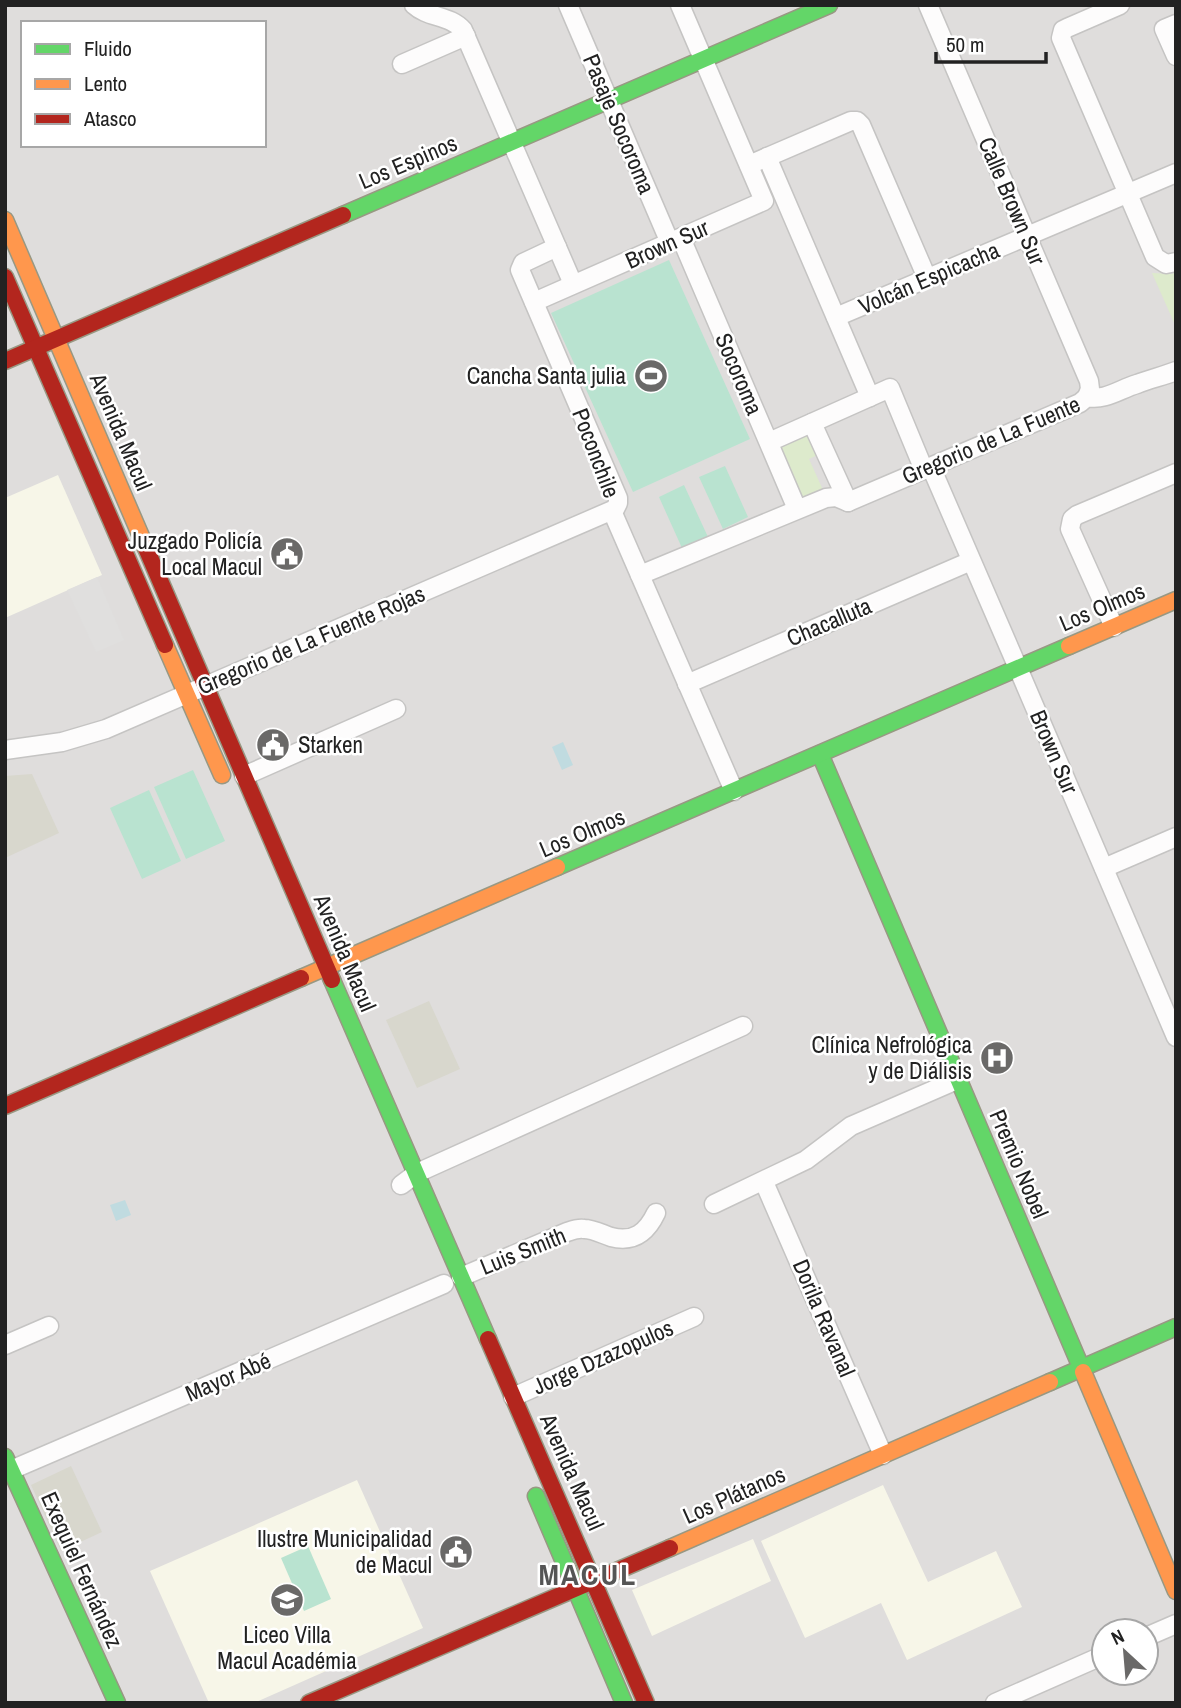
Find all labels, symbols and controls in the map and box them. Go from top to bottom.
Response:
legend [21,21,266,147]
scale bar [936,21,1046,65]
text: 50 m [946,30,984,59]
text: Fluido [84,34,132,63]
street label: Pasaje Socoroma [576,49,663,199]
text: Lento [84,69,127,98]
text: Atasco [83,104,137,133]
street label: Los Espinos [354,127,462,196]
street label: Calle Brown Sur [972,132,1054,270]
street label: Brown Sur [620,211,714,276]
street label: Volcán Espicacha [854,234,1004,321]
street label: Socoroma [708,328,771,420]
sports icon: Cancha Santa julia [632,357,670,395]
place label: Cancha Santa julia [467,360,627,391]
street label: Avenida Macul [82,368,160,495]
street label: Gregorio de La Fuente [897,388,1085,491]
street label: Poconchile [565,404,628,502]
place label: Juzgado Policía Local Macul [128,525,262,582]
public building icon: Juzgado Policía Local Macul [268,535,306,573]
street label: Los Olmos [1054,575,1149,638]
street label: Gregorio de La Fuente Rojas [192,578,429,702]
street label: Chacalluta [782,590,876,653]
street label: Brown Sur [1023,705,1086,799]
public building icon: Starken [254,726,292,764]
place label: Starken [298,729,363,760]
street label: Los Olmos [534,801,629,864]
street label: Avenida Macul [306,889,384,1016]
place label: Clínica Nefrológica y de Diálisis [812,1029,973,1086]
hospital icon: Clínica Nefrológica y de Diálisis [978,1039,1016,1077]
street label: Premio Nobel [983,1105,1056,1223]
street label: Luis Smith [475,1219,570,1282]
street label: Dorila Ravanal [786,1254,863,1381]
street label: Jorge Dzazopulos [528,1312,678,1401]
street label: Mayor Abé [180,1345,275,1408]
street label: Avenida Macul [533,1408,612,1535]
street label: Los Plátanos [678,1458,790,1531]
street label: Exequiel Fernández [34,1487,131,1653]
place label: Ilustre Municipalidad de Macul [257,1523,432,1580]
public building icon: Ilustre Municipalidad de Macul [437,1533,475,1571]
district label: MACUL [539,1554,637,1594]
school or university icon: Liceo Villa Macul Académia [268,1581,306,1619]
north arrow [1090,1617,1160,1687]
place label: Liceo Villa Macul Académia [217,1619,357,1676]
text: N [1107,1623,1128,1651]

